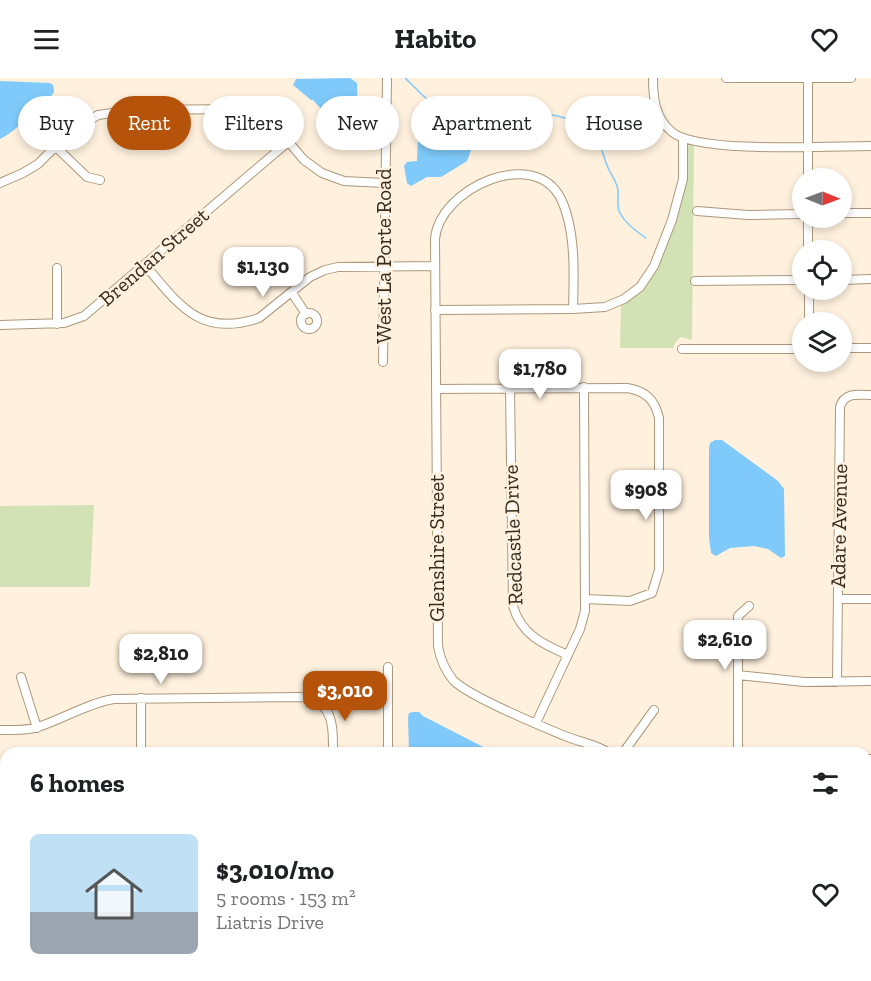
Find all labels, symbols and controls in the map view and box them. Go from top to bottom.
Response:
icon: menu [30,23,63,56]
text: Habito [395,23,476,55]
icon: heart [808,23,841,56]
chip: Buy [18,96,95,150]
chip: Rent [107,96,191,150]
chip: Filters [203,96,304,150]
chip: New [316,96,399,150]
chip: Apartment [411,96,553,150]
chip: House [565,96,664,150]
street label: West La Porte Road [371,168,396,344]
north arrow [792,168,852,228]
map controls [792,168,852,372]
street label: Brendan Street [94,202,214,311]
button: locate [792,240,852,300]
pin: $1,130 [214,247,312,298]
text: $1,130 [237,254,289,278]
button: layers [792,312,852,372]
pin: $1,780 [491,349,589,400]
text: $1,780 [513,356,567,380]
street label: Adare Avenue [825,463,852,588]
street label: Redcastle Drive [498,464,527,606]
pin: $908 [610,470,682,521]
street label: Glenshire Street [424,474,449,622]
text: $908 [625,477,667,501]
pin: $2,610 [676,620,774,671]
text: $2,610 [697,627,753,651]
pin: $2,810 [112,634,210,685]
text: $2,810 [133,641,189,665]
pin: $3,010 [296,671,394,722]
text: $3,010 [317,678,373,702]
text: 6 homes [30,767,125,799]
icon: filters [809,767,842,800]
text: $3,010/mo [216,854,334,886]
icon: home [78,858,150,930]
icon: heart [809,878,842,911]
text: 5 rooms · 153 m² [216,886,356,910]
text: Liatris Drive [216,910,324,934]

